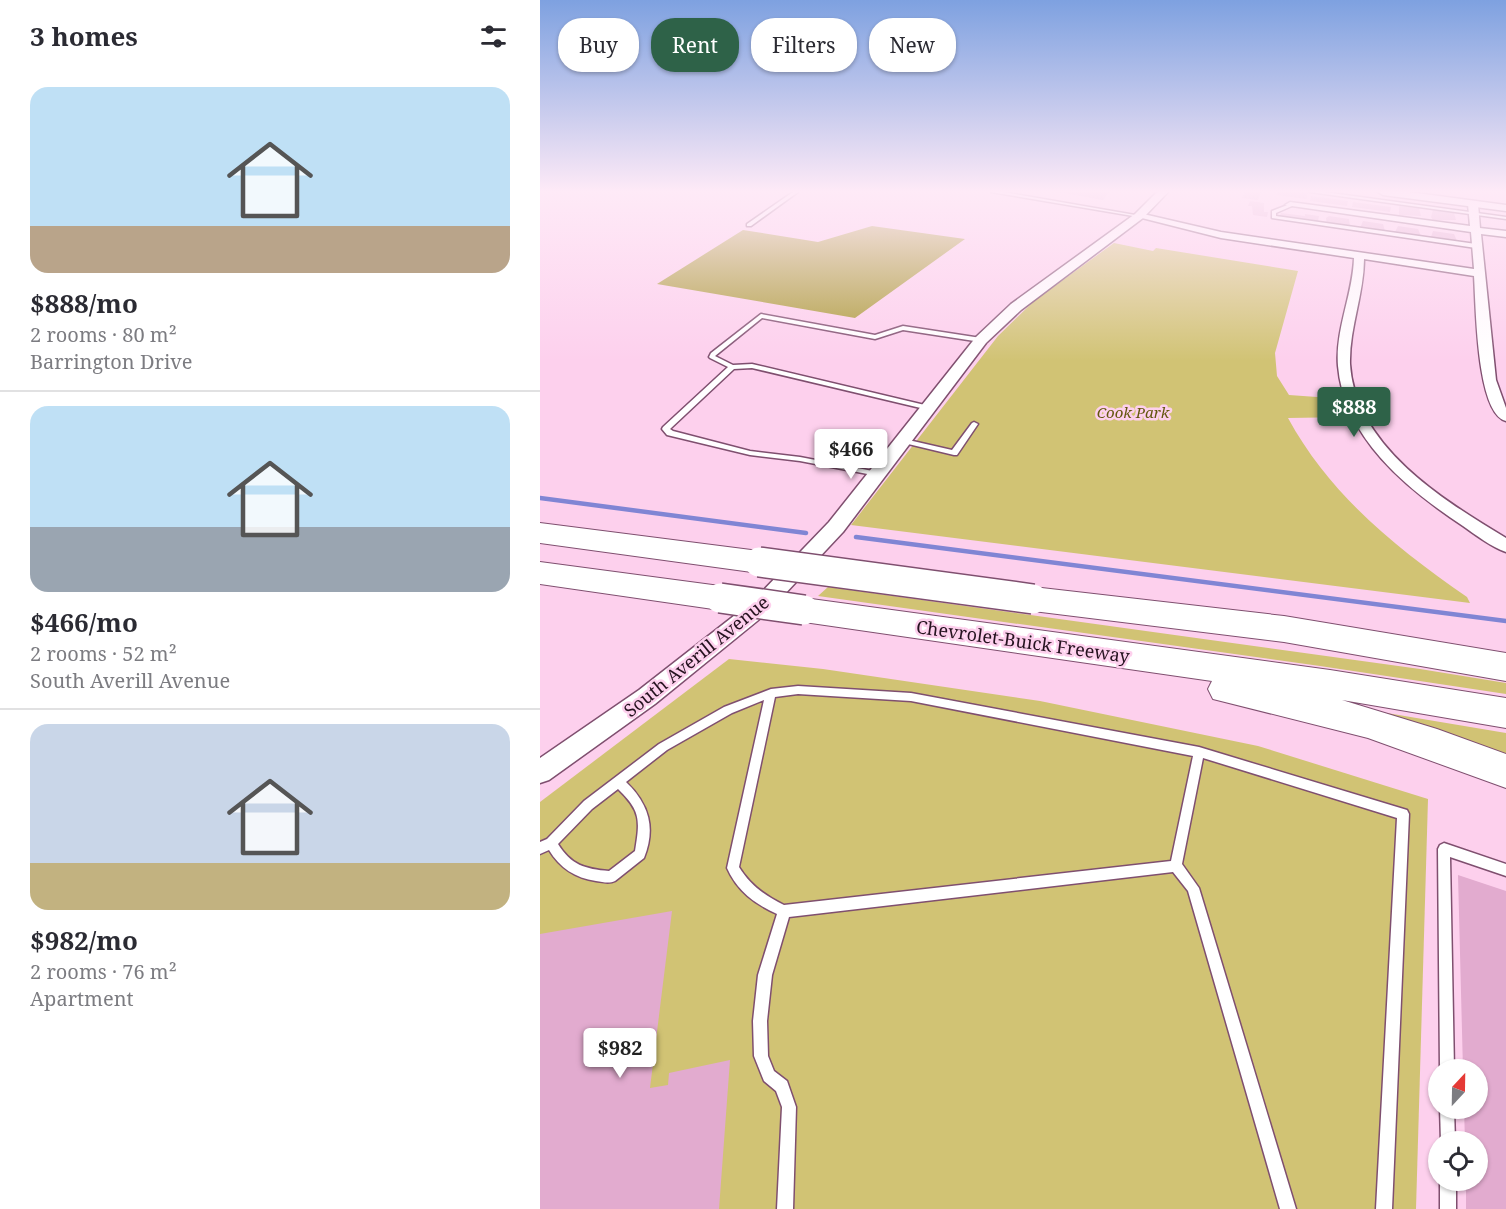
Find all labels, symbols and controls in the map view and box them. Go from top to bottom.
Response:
text: 3 homes [30,18,138,54]
chip: Buy [558,18,639,72]
chip: Rent [651,18,739,72]
chip: Filters [751,18,857,72]
chip: New [869,18,956,72]
icon: filters [477,20,510,53]
icon: home [216,126,324,234]
text: $888/mo [30,285,138,321]
text: 2 rooms · 80 m² [30,321,177,348]
text: Barrington Drive [30,348,193,375]
pin: $888 [1318,387,1390,438]
text: $888 [1331,393,1377,420]
park label: Cook Park [1097,402,1170,422]
pin: $466 [815,429,887,480]
text: $466 [828,435,874,462]
icon: home [216,445,324,553]
street label: South Averill Avenue [618,590,774,722]
text: $466/mo [30,604,138,640]
street label: Chevrolet-Buick Freeway [915,614,1132,668]
text: 2 rooms · 52 m² [30,640,177,667]
text: South Averill Avenue [30,667,230,694]
icon: home [216,763,324,871]
text: $982/mo [30,922,138,958]
text: 2 rooms · 76 m² [30,958,177,985]
text: Apartment [30,985,134,1012]
pin: $982 [584,1028,656,1079]
text: $982 [597,1034,643,1061]
north arrow [1428,1059,1488,1119]
map controls [1428,1059,1488,1191]
button: locate [1428,1131,1488,1191]

